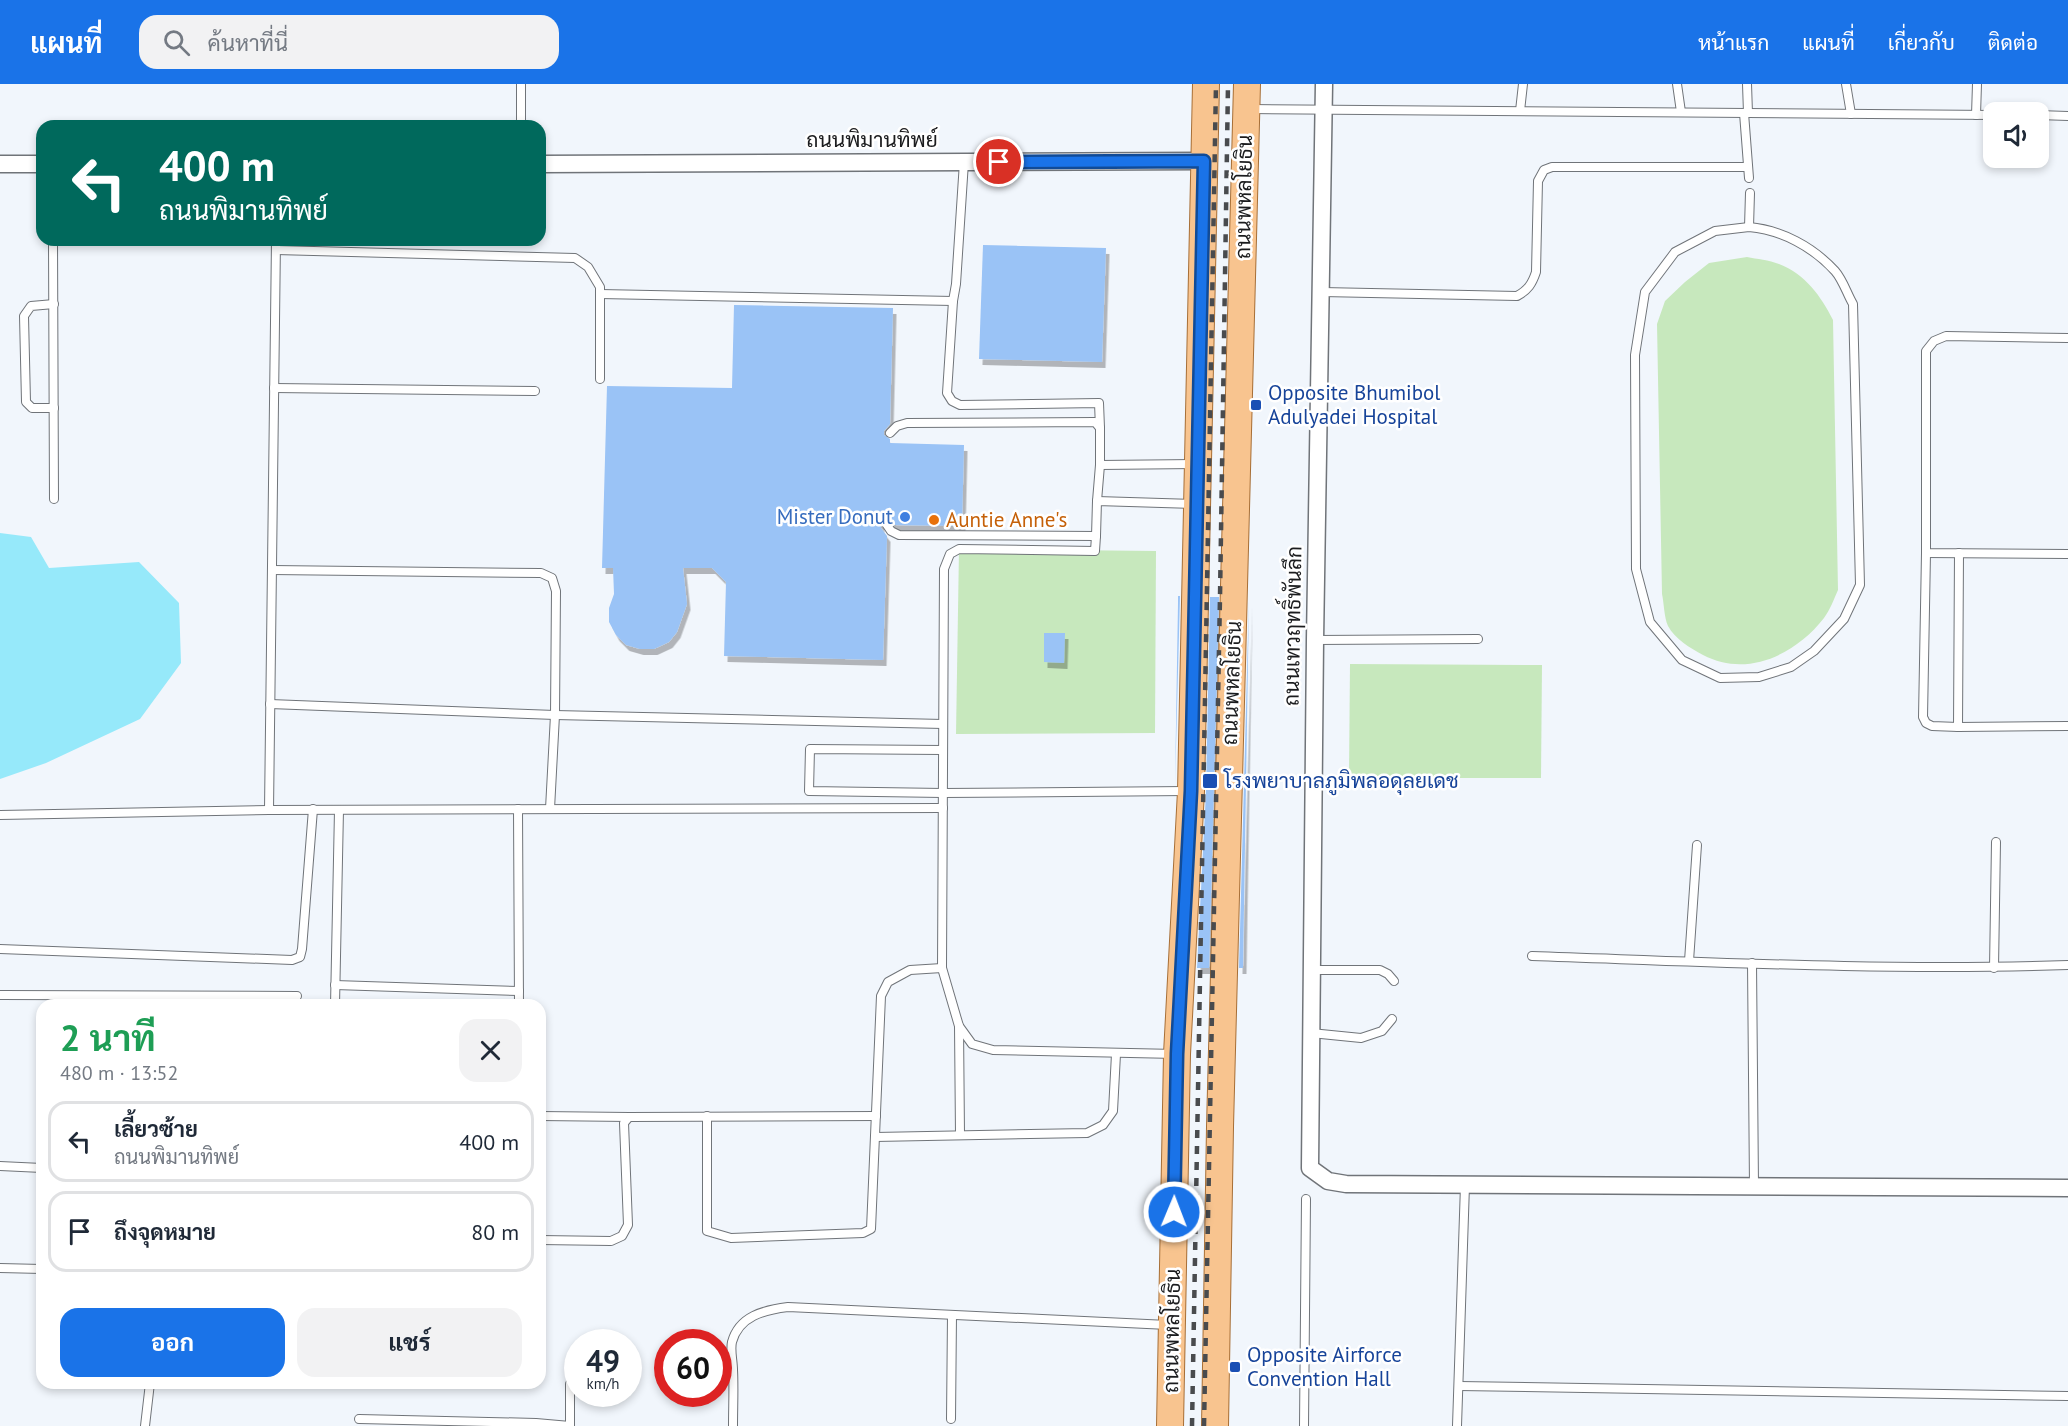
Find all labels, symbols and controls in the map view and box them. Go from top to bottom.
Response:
search box [139,15,559,69]
text: แผนที่ [30,24,103,61]
icon: search [160,26,193,59]
text: ค้นหาที่นี่ [208,29,288,57]
text: หน้าแรก [1698,29,1769,56]
text: แผนที่ [1802,29,1855,56]
text: เกี่ยวกับ [1888,29,1955,56]
text: ติดต่อ [1988,29,2038,56]
map controls [1983,102,2049,168]
button: sound [1983,102,2049,168]
street label: ถนนพิมานทิพย์ [806,126,938,153]
street label: ถนนพหลโยธิน [1229,135,1258,259]
pin [973,136,1024,187]
text: 400 m [159,138,275,193]
icon: left [60,144,138,222]
icon: arrive [982,145,1015,178]
text: ถนนพิมานทิพย์ [159,193,328,227]
place label: Opposite Bhumibol Adulyadei Hospital [1268,379,1440,430]
marker: Opposite Bhumibol Adulyadei Hospital [1249,398,1263,412]
place label: Mister Donut [777,503,893,530]
place label: Auntie Anne's [946,506,1067,533]
marker: Mister Donut [898,510,912,524]
marker: Auntie Anne's [927,513,941,527]
street label: ถนนเทวฤทธิ์พันลึก [1272,546,1307,706]
street label: ถนนพหลโยธิน [1216,620,1247,746]
place label: โรงพยาบาลภูมิพลอดุลยเดช [1223,767,1459,796]
marker: โรงพยาบาลภูมิพลอดุลยเดช [1201,772,1219,790]
text: 2 นาที [60,1014,156,1061]
button: close [459,1019,522,1082]
text: 480 m · 13:52 [60,1060,178,1086]
text: เลี้ยวซ้าย [114,1115,198,1143]
icon: left [63,1125,96,1158]
text: 400 m [459,1128,519,1156]
text: ถนนพิมานทิพย์ [114,1144,239,1170]
position arrow [1142,1180,1206,1244]
icon: arrive [63,1215,96,1248]
text: ถึงจุดหมาย [114,1218,216,1246]
text: 80 m [471,1218,519,1246]
street label: ถนนพหลโยธิน [1157,1269,1186,1393]
button: ออก [60,1308,285,1377]
button: แชร์ [297,1308,522,1377]
speed limit sign: 60 [654,1329,732,1407]
text: 49 [586,1341,620,1380]
place label: Opposite Airforce Convention Hall [1247,1341,1402,1392]
marker: Opposite Airforce Convention Hall [1228,1360,1242,1374]
text: km/h [587,1374,619,1393]

